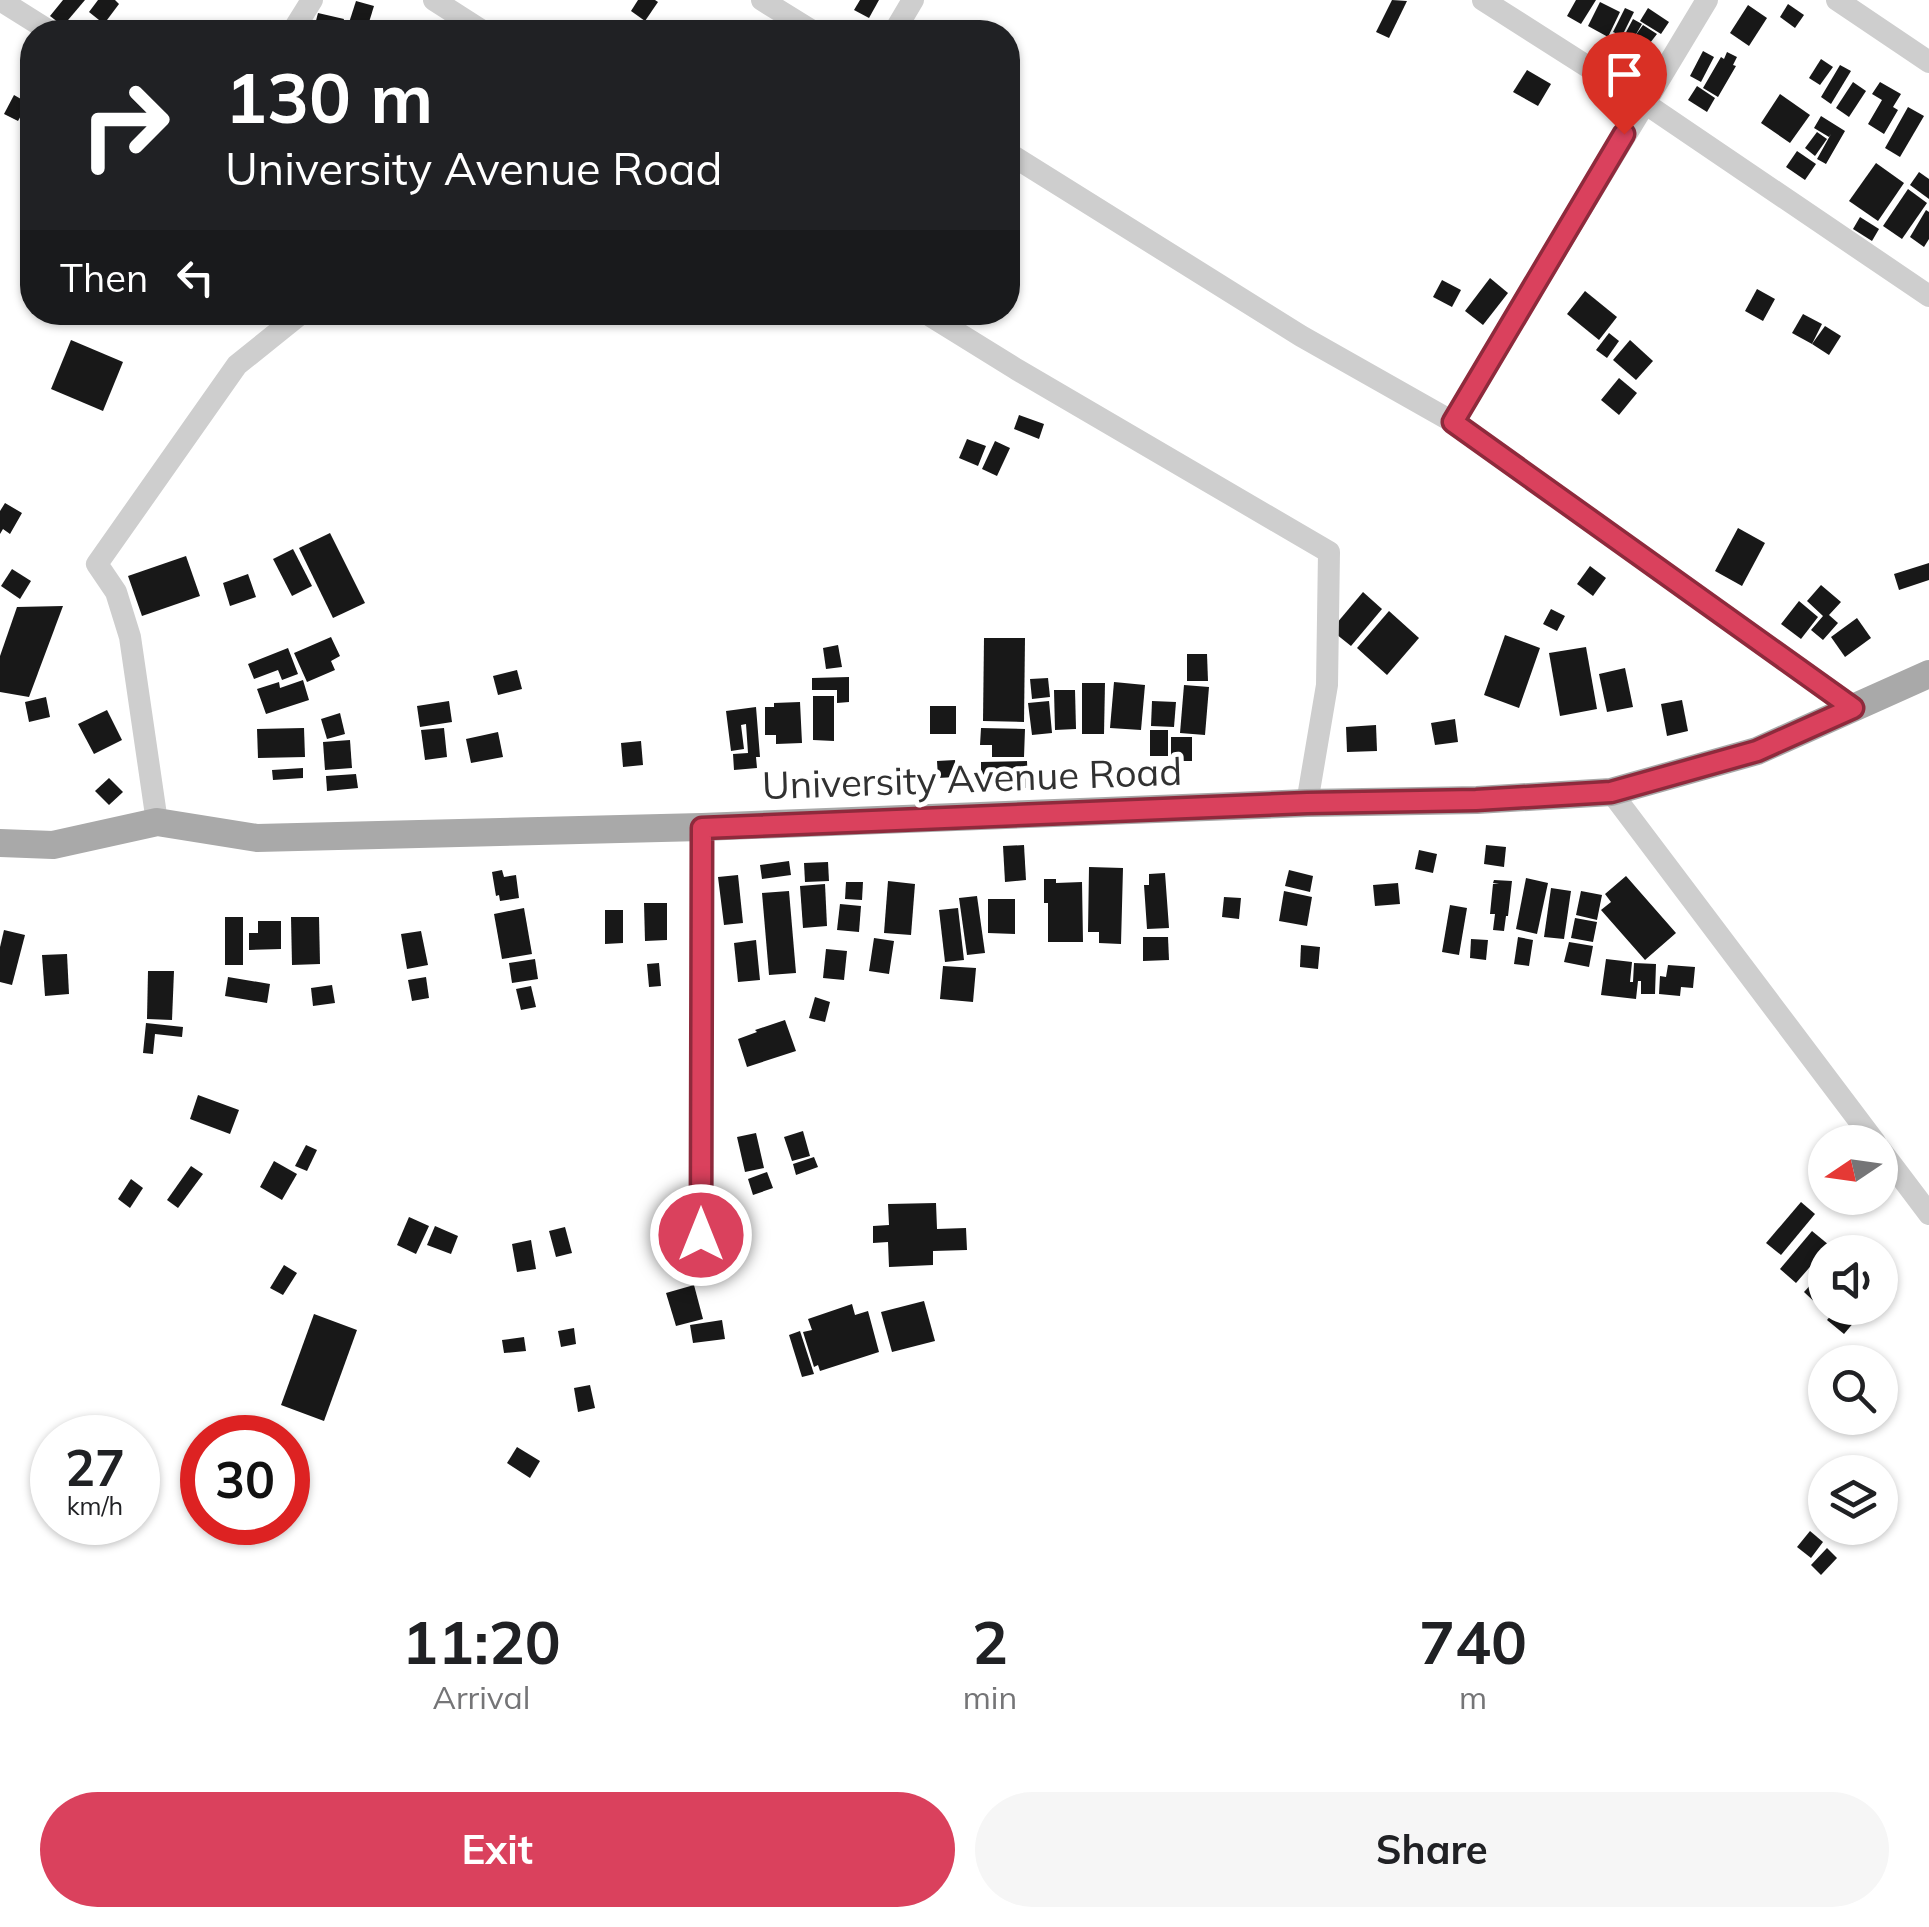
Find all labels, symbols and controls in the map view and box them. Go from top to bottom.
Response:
pin [1582,32,1667,135]
icon: arrive [1597,47,1652,102]
text: 130 m [225,53,433,141]
icon: right [60,60,190,190]
text: University Avenue Road [225,140,723,196]
icon: left [168,250,223,305]
text: Then [60,254,148,302]
street label: University Avenue Road [761,747,1183,809]
north arrow [1808,1125,1898,1215]
map controls [1808,1125,1898,1545]
position arrow [649,1183,753,1287]
button: sound [1808,1235,1898,1325]
button: search [1808,1345,1898,1435]
speed limit sign: 30 [180,1415,310,1545]
text: 27 [65,1436,125,1499]
button: layers [1808,1455,1898,1545]
text: km/h [67,1490,123,1521]
text: 11:20 [402,1604,561,1679]
text: 2 [972,1604,1008,1679]
text: 740 [1419,1604,1527,1679]
text: Arrival [432,1677,530,1717]
text: min [963,1677,1017,1717]
text: m [1459,1677,1487,1717]
button: Exit [40,1792,955,1907]
button: Share [975,1792,1889,1907]

